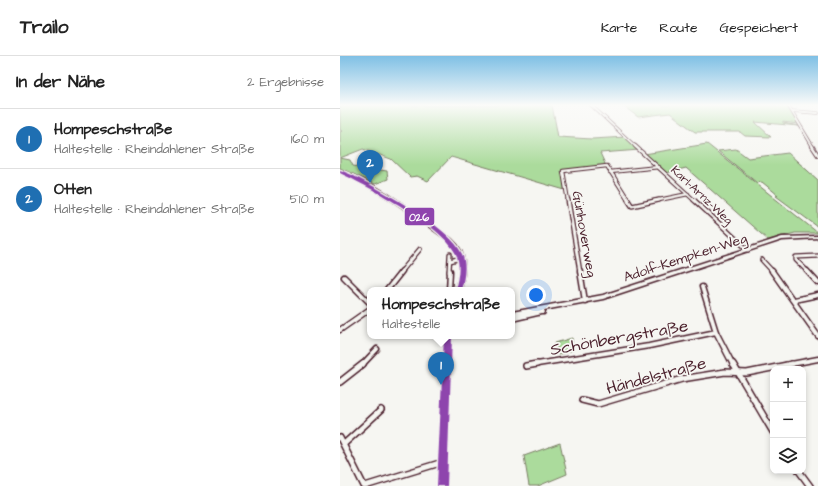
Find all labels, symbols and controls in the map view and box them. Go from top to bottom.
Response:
text: Trailo [20,14,69,41]
text: Karte [601,18,637,38]
text: Route [659,18,697,38]
text: Gespeichert [719,18,798,38]
text: In der Nähe [16,70,105,94]
text: 2 Ergebnisse [247,73,324,91]
text: Hompeschstraße [54,119,172,140]
text: 1 [28,130,30,148]
text: 160 m [291,130,324,148]
text: Haltestelle · Rheindahlener Straße [54,140,255,158]
pin: 2 [357,150,383,183]
street label: Karl-Arnz-Weg [666,162,737,229]
text: Otten [54,179,92,200]
street label: Günhoverweg [567,189,601,279]
text: 2 [25,190,33,208]
text: 510 m [290,190,324,208]
text: Haltestelle · Rheindahlener Straße [54,200,255,218]
line badge: 026 [404,207,435,226]
text: 026 [409,210,429,225]
street label: Adolf-Kempken-Weg [621,228,750,287]
your location [526,285,546,305]
popup [367,287,515,339]
text: Hompeschstraße [382,294,500,315]
street label: Schönbergstraße [548,314,690,363]
text: Haltestelle [382,315,441,333]
street label: Händelstraße [604,351,709,401]
pin: 1 [428,352,454,385]
map controls [770,366,806,474]
button: + [770,366,806,402]
button: − [770,402,806,438]
button: layers [770,438,806,474]

